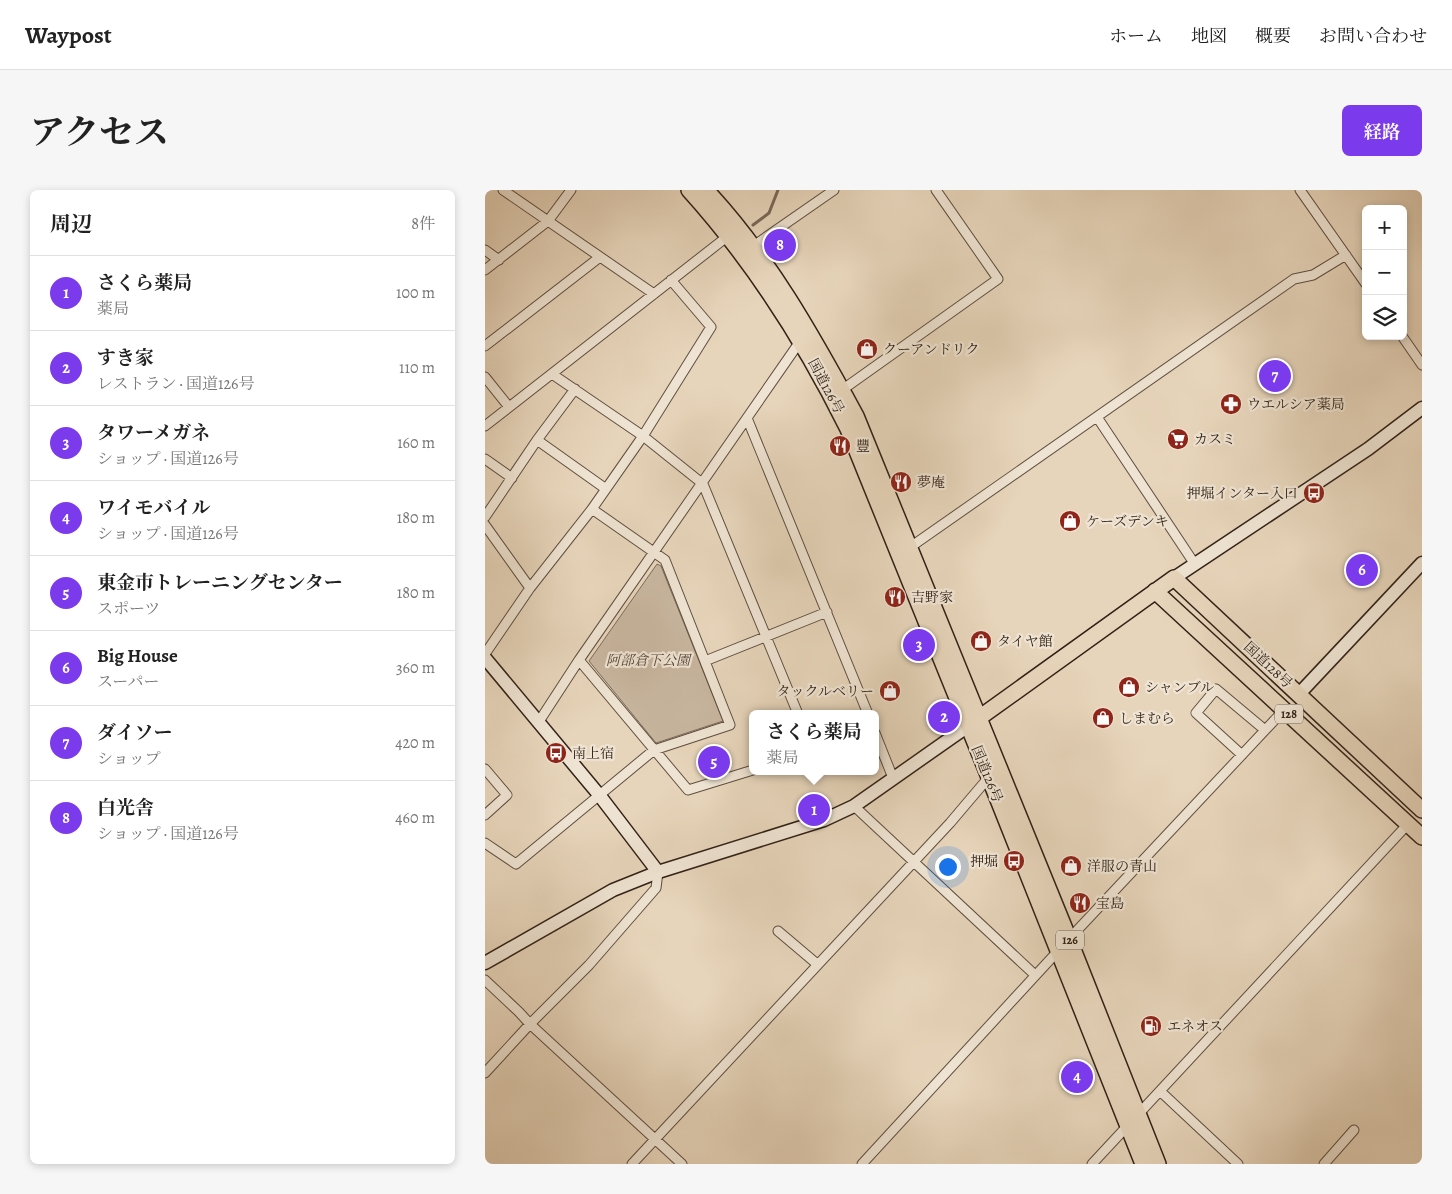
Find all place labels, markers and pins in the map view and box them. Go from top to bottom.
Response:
pin: 8 [764,226,796,264]
shop icon: クーアンドリク [855,337,879,361]
place label: クーアンドリク [883,340,979,359]
pin: 7 [1259,357,1291,395]
pharmacy icon: ウエルシア薬局 [1219,392,1243,416]
place label: ウエルシア薬局 [1247,395,1345,414]
supermarket icon: カスミ [1166,427,1190,451]
place label: カスミ [1194,430,1236,449]
restaurant icon: 豐 [828,434,852,458]
place label: 豐 [856,437,870,456]
restaurant icon: 夢庵 [889,470,913,494]
place label: 夢庵 [917,473,945,492]
bus stop icon: 押堀インター入口 [1302,481,1326,505]
place label: 押堀インター入口 [1187,484,1298,503]
shop icon: ケーズデンキ [1058,509,1082,533]
place label: ケーズデンキ [1086,512,1169,531]
pin: 6 [1346,551,1378,589]
restaurant icon: 吉野家 [883,585,907,609]
place label: 吉野家 [911,588,953,607]
pin: 3 [903,626,935,664]
shop icon: タイヤ館 [969,629,993,653]
place label: タイヤ館 [997,632,1053,651]
shop icon: シャンブル [1117,675,1141,699]
place label: シャンブル [1145,678,1214,697]
shop icon: タックルベリー [878,679,902,703]
place label: タックルベリー [776,682,874,701]
pin: 2 [928,698,960,736]
shop icon: しまむら [1091,706,1115,730]
place label: しまむら [1119,709,1175,728]
bus stop icon: 南上宿 [544,741,568,765]
pin: 5 [698,743,730,781]
place label: 南上宿 [572,744,614,763]
pin: 1 [798,791,830,829]
bus stop icon: 押堀 [1002,849,1026,873]
place label: 押堀 [970,852,998,871]
shop icon: 洋服の青山 [1059,854,1083,878]
place label: 洋服の青山 [1087,857,1157,876]
restaurant icon: 宝島 [1068,891,1092,915]
place label: 宝島 [1096,894,1124,913]
fuel station icon: エネオス [1139,1014,1163,1038]
place label: エネオス [1167,1017,1223,1036]
pin: 4 [1061,1058,1093,1096]

